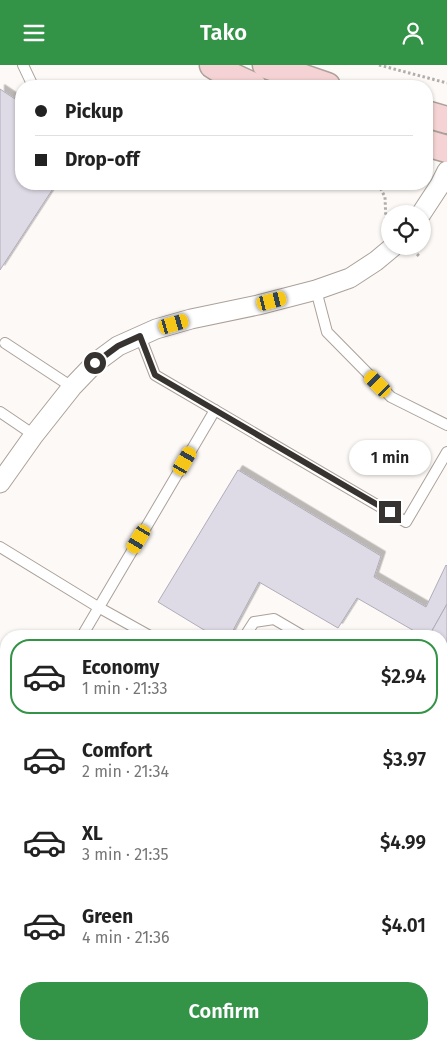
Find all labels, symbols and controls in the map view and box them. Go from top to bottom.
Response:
icon: menu [20,19,48,47]
text: Tako [200,19,247,46]
icon: person [399,19,427,47]
text: Pickup [65,100,123,123]
text: Drop-off [65,148,139,171]
map controls [381,205,431,255]
button: locate [381,205,431,255]
car [255,290,288,312]
car [157,313,190,335]
route start [84,352,106,374]
car [362,368,393,400]
callout: 1 min [349,439,431,475]
car [171,444,198,478]
text: 1 min [371,448,409,467]
route end [379,501,401,523]
car [124,522,153,556]
icon: car [22,654,67,699]
text: Economy [82,656,159,679]
text: $2.94 [381,665,426,688]
text: 1 min · 21:33 [82,679,168,698]
icon: car [22,737,67,782]
text: Comfort [82,739,152,762]
text: $3.97 [383,748,426,771]
text: 2 min · 21:34 [82,762,169,781]
icon: car [22,820,67,865]
text: XL [82,822,103,845]
text: $4.99 [380,831,426,854]
text: 3 min · 21:35 [82,845,169,864]
icon: car [22,903,67,948]
text: Green [82,905,133,928]
text: $4.01 [382,914,426,937]
text: 4 min · 21:36 [82,928,170,947]
button: Confirm [20,982,428,1040]

